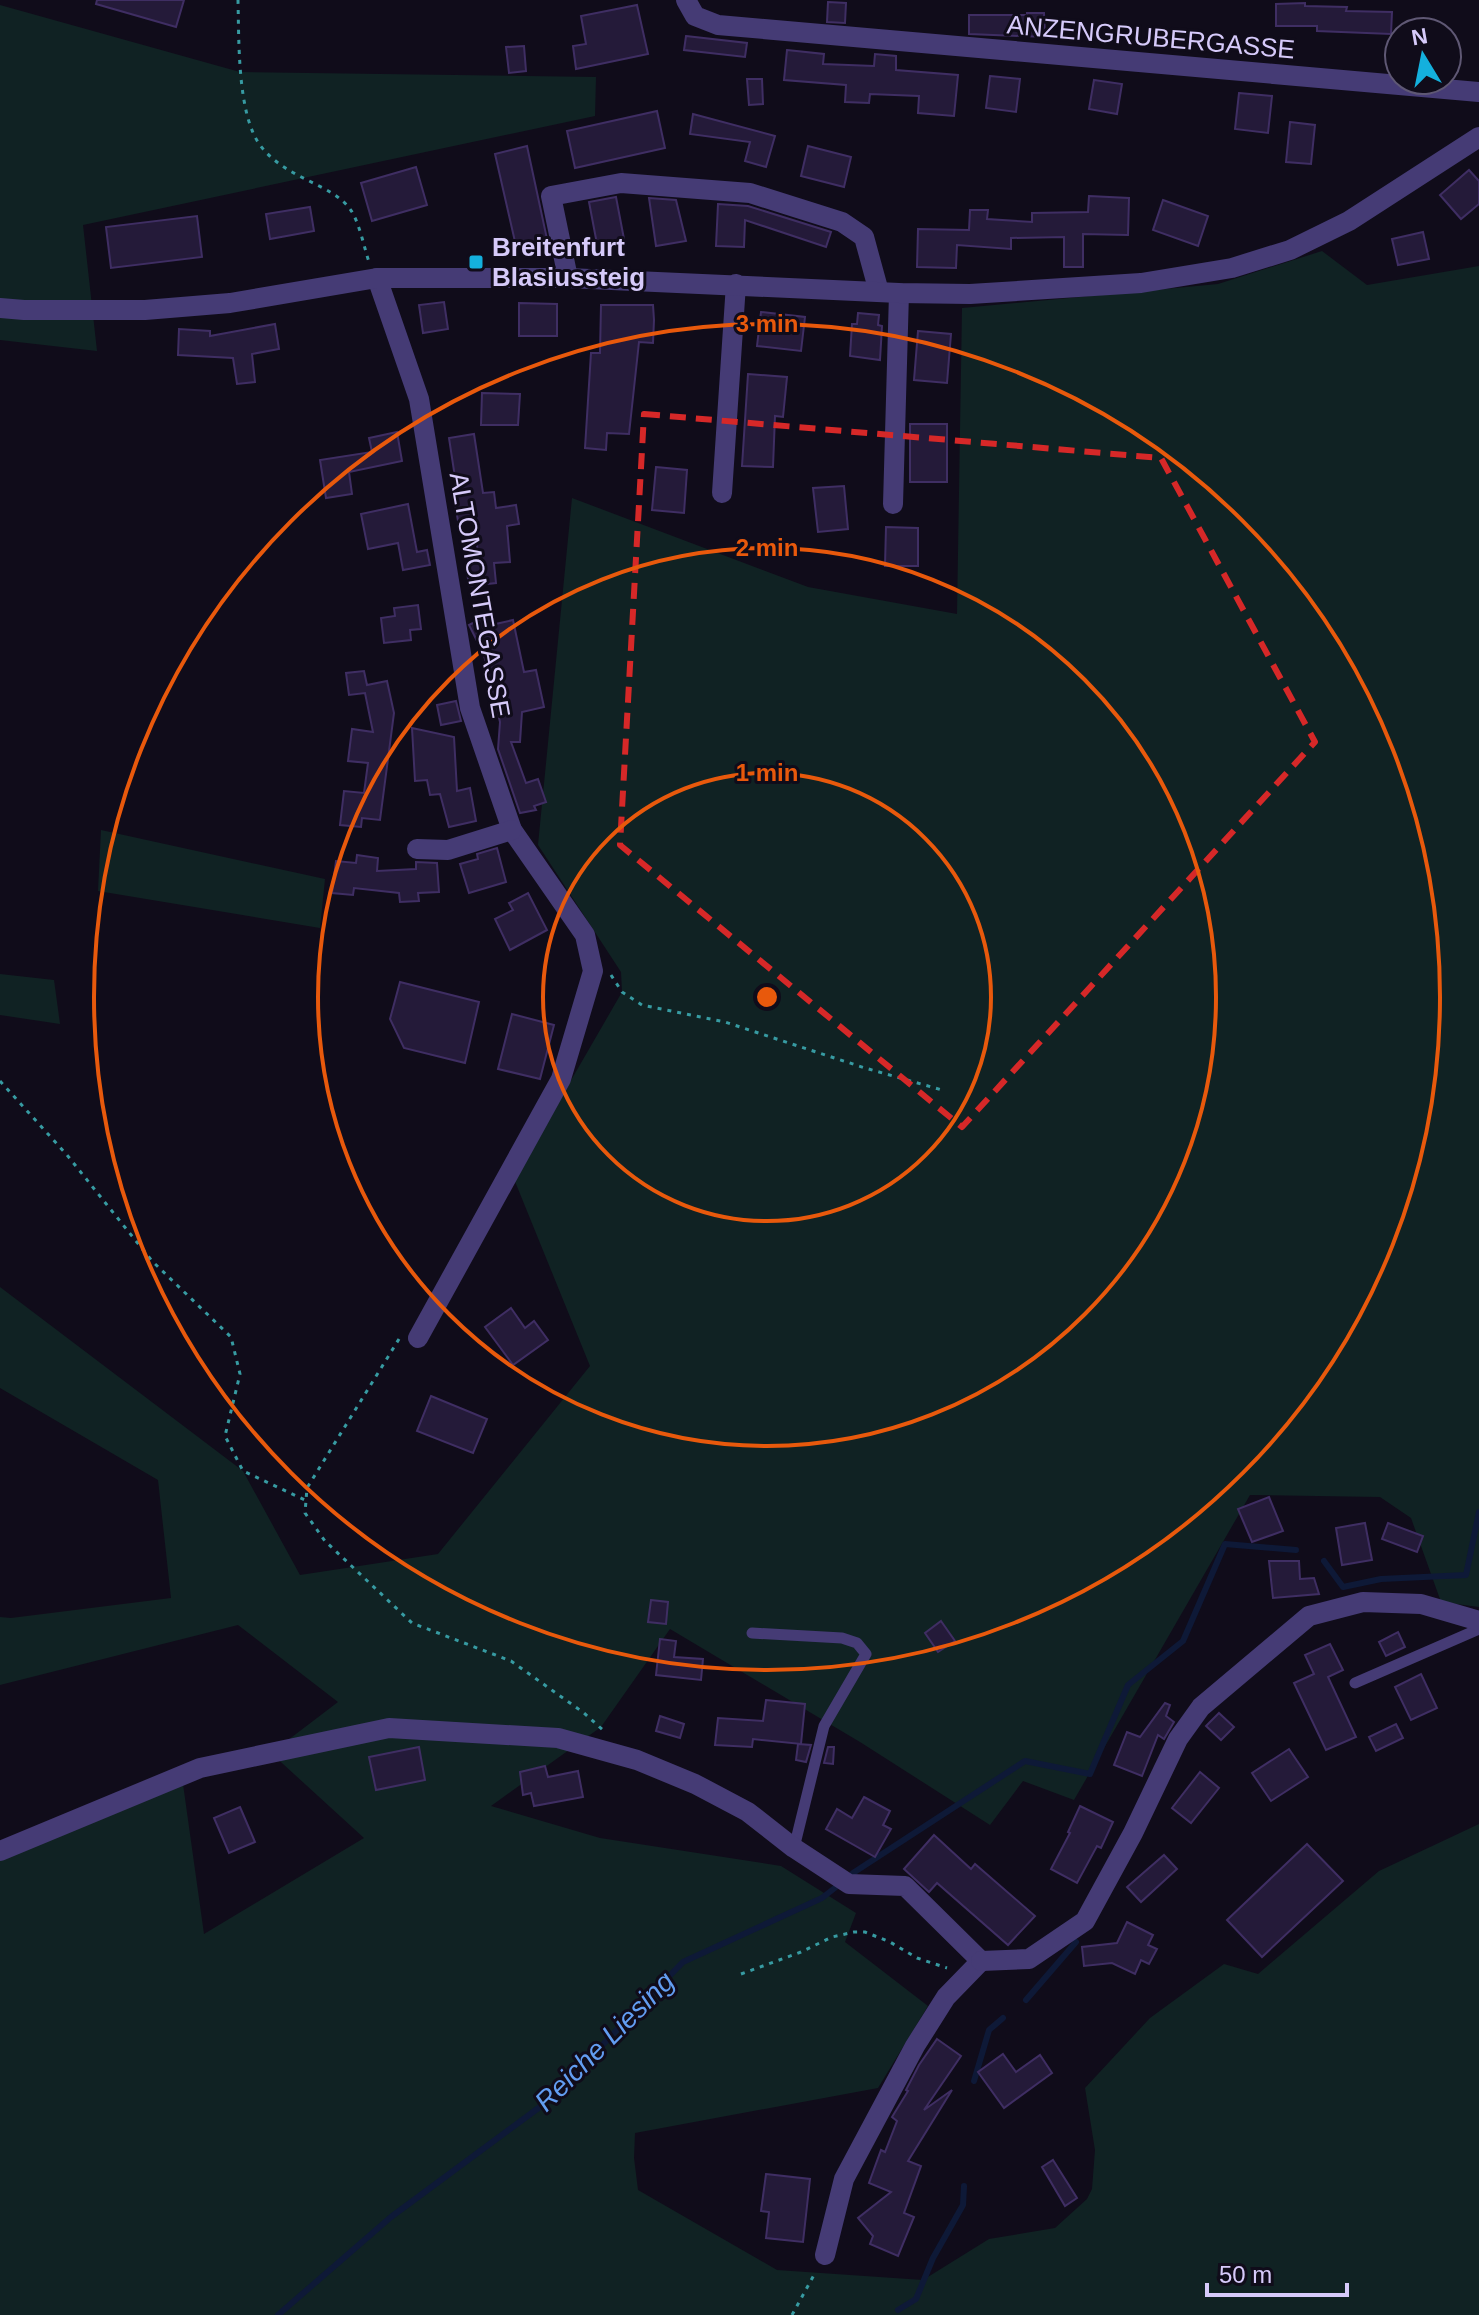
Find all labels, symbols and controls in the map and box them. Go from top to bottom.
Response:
street label: ANZENGRUBERGASSE [1006,9,1296,65]
north arrow [1383,16,1463,96]
text: N [1410,23,1430,50]
place label: Breitenfurt Blasiussteig [492,232,645,292]
marker: Breitenfurt Blasiussteig [467,253,485,271]
text: 3 min [736,310,798,337]
street label: ALTOMONTEGASSE [444,470,516,720]
text: 2 min [736,534,798,561]
text: 1 min [736,759,798,786]
centre of rings [753,983,781,1011]
water label: Reiche Liesing [528,1965,681,2117]
scale bar [1207,2247,1347,2297]
text: 50 m [1219,2261,1272,2288]

